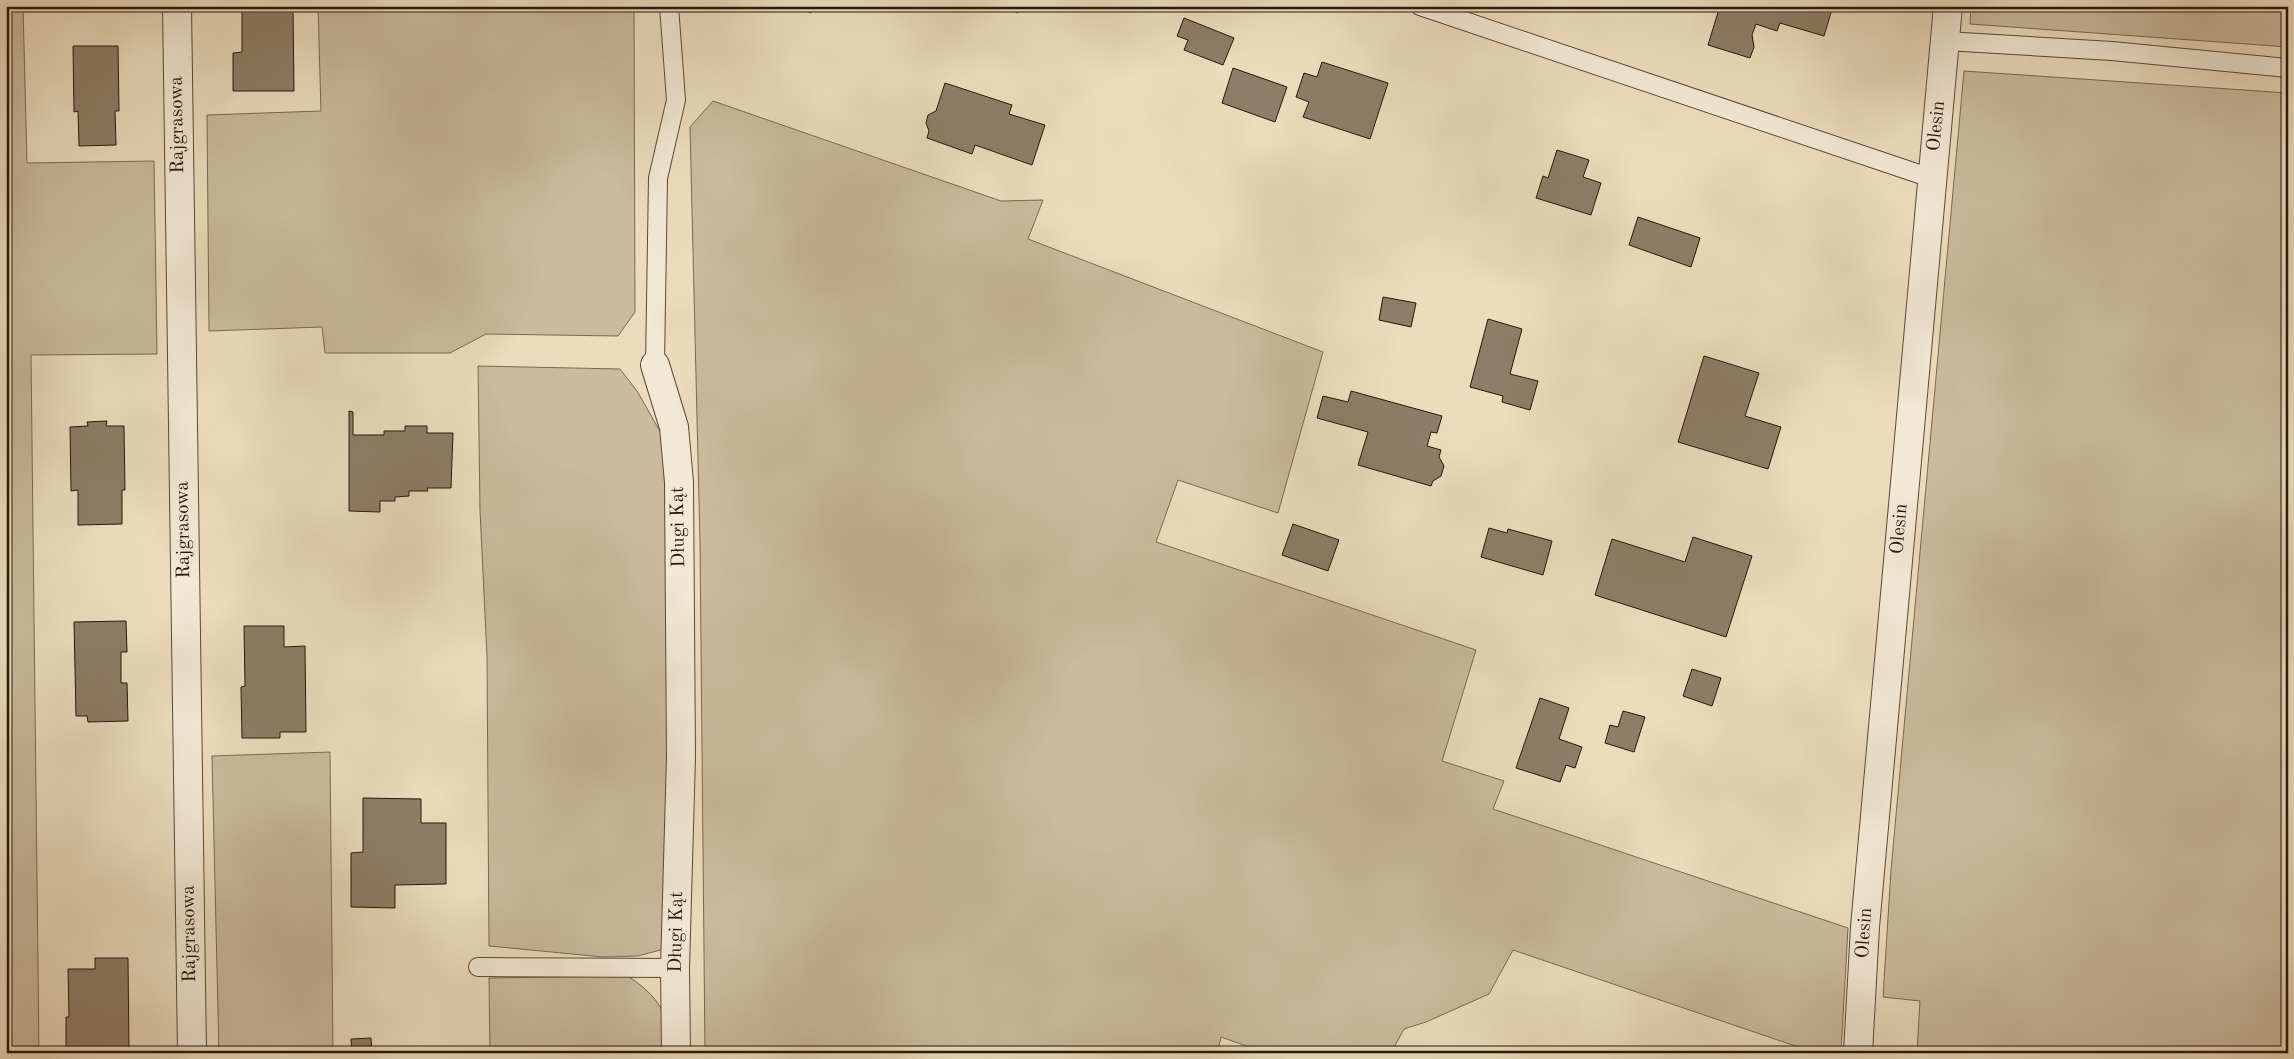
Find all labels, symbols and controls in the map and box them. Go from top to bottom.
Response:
street label: Rajgrasowa [168,76,188,174]
street label: Olesin [1925,100,1949,152]
street label: Rajgrasowa [174,481,194,579]
street label: Długi Kąt [669,486,689,568]
street label: Olesin [1888,503,1912,555]
street label: Rajgrasowa [180,885,200,983]
street label: Długi Kąt [667,891,687,973]
street label: Olesin [1854,907,1876,959]

